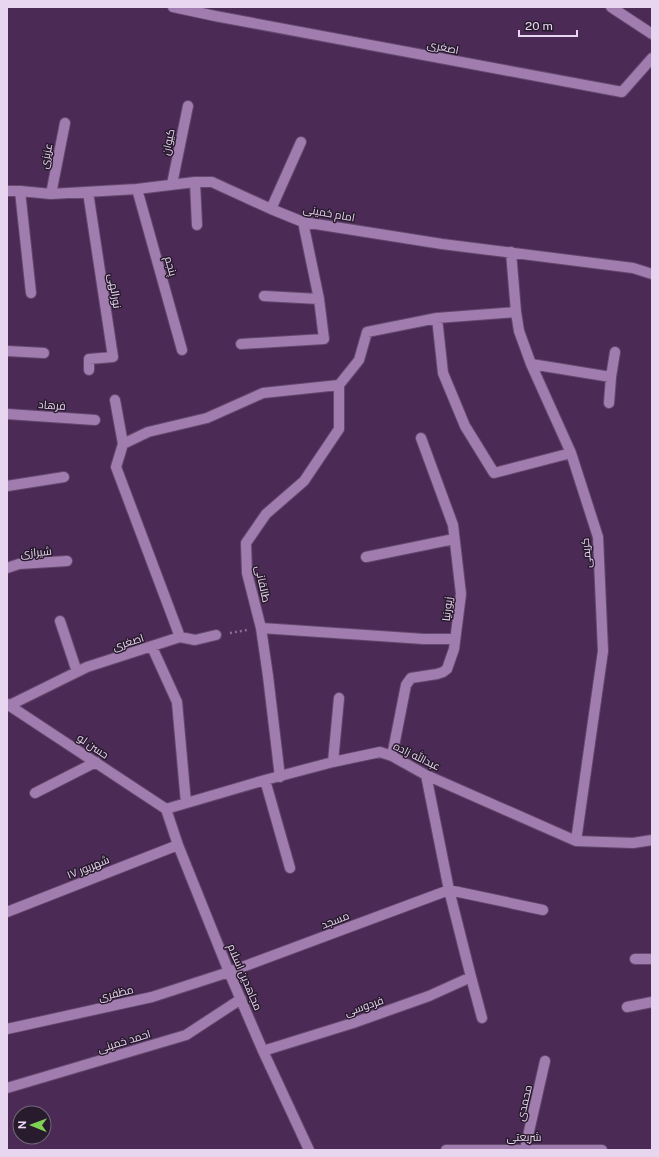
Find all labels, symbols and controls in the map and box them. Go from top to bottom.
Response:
scale bar [519,12,577,38]
text: 20 m [525,19,553,33]
street label: اصغری [426,38,460,57]
street label: کیوان [159,128,178,157]
street label: عزیزی [38,142,55,170]
street label: امام خمینی [302,203,356,225]
street label: پنجم [161,255,180,278]
street label: نورالهی [105,273,124,310]
street label: فرهاد [38,398,66,413]
street label: کریمی [579,537,594,569]
street label: شیرازی [20,545,52,560]
street label: طالقانی [252,564,273,604]
street label: زیورنیا [440,596,455,622]
street label: اصغری [111,631,145,654]
street label: حسن لو [75,731,111,762]
street label: عبدالله زاده [391,738,443,773]
street label: ۱۷ شهریور [65,853,111,882]
street label: مسجد [319,909,351,931]
street label: مجاهدین اسلام [224,942,264,1013]
street label: مظفری [97,983,135,1004]
street label: فردوسی [343,994,385,1019]
street label: احمد خمینی [96,1027,152,1056]
street label: محمدی [514,1084,535,1123]
north arrow [12,1105,52,1145]
text: N [16,1120,28,1129]
street label: شریعتی [506,1131,542,1144]

